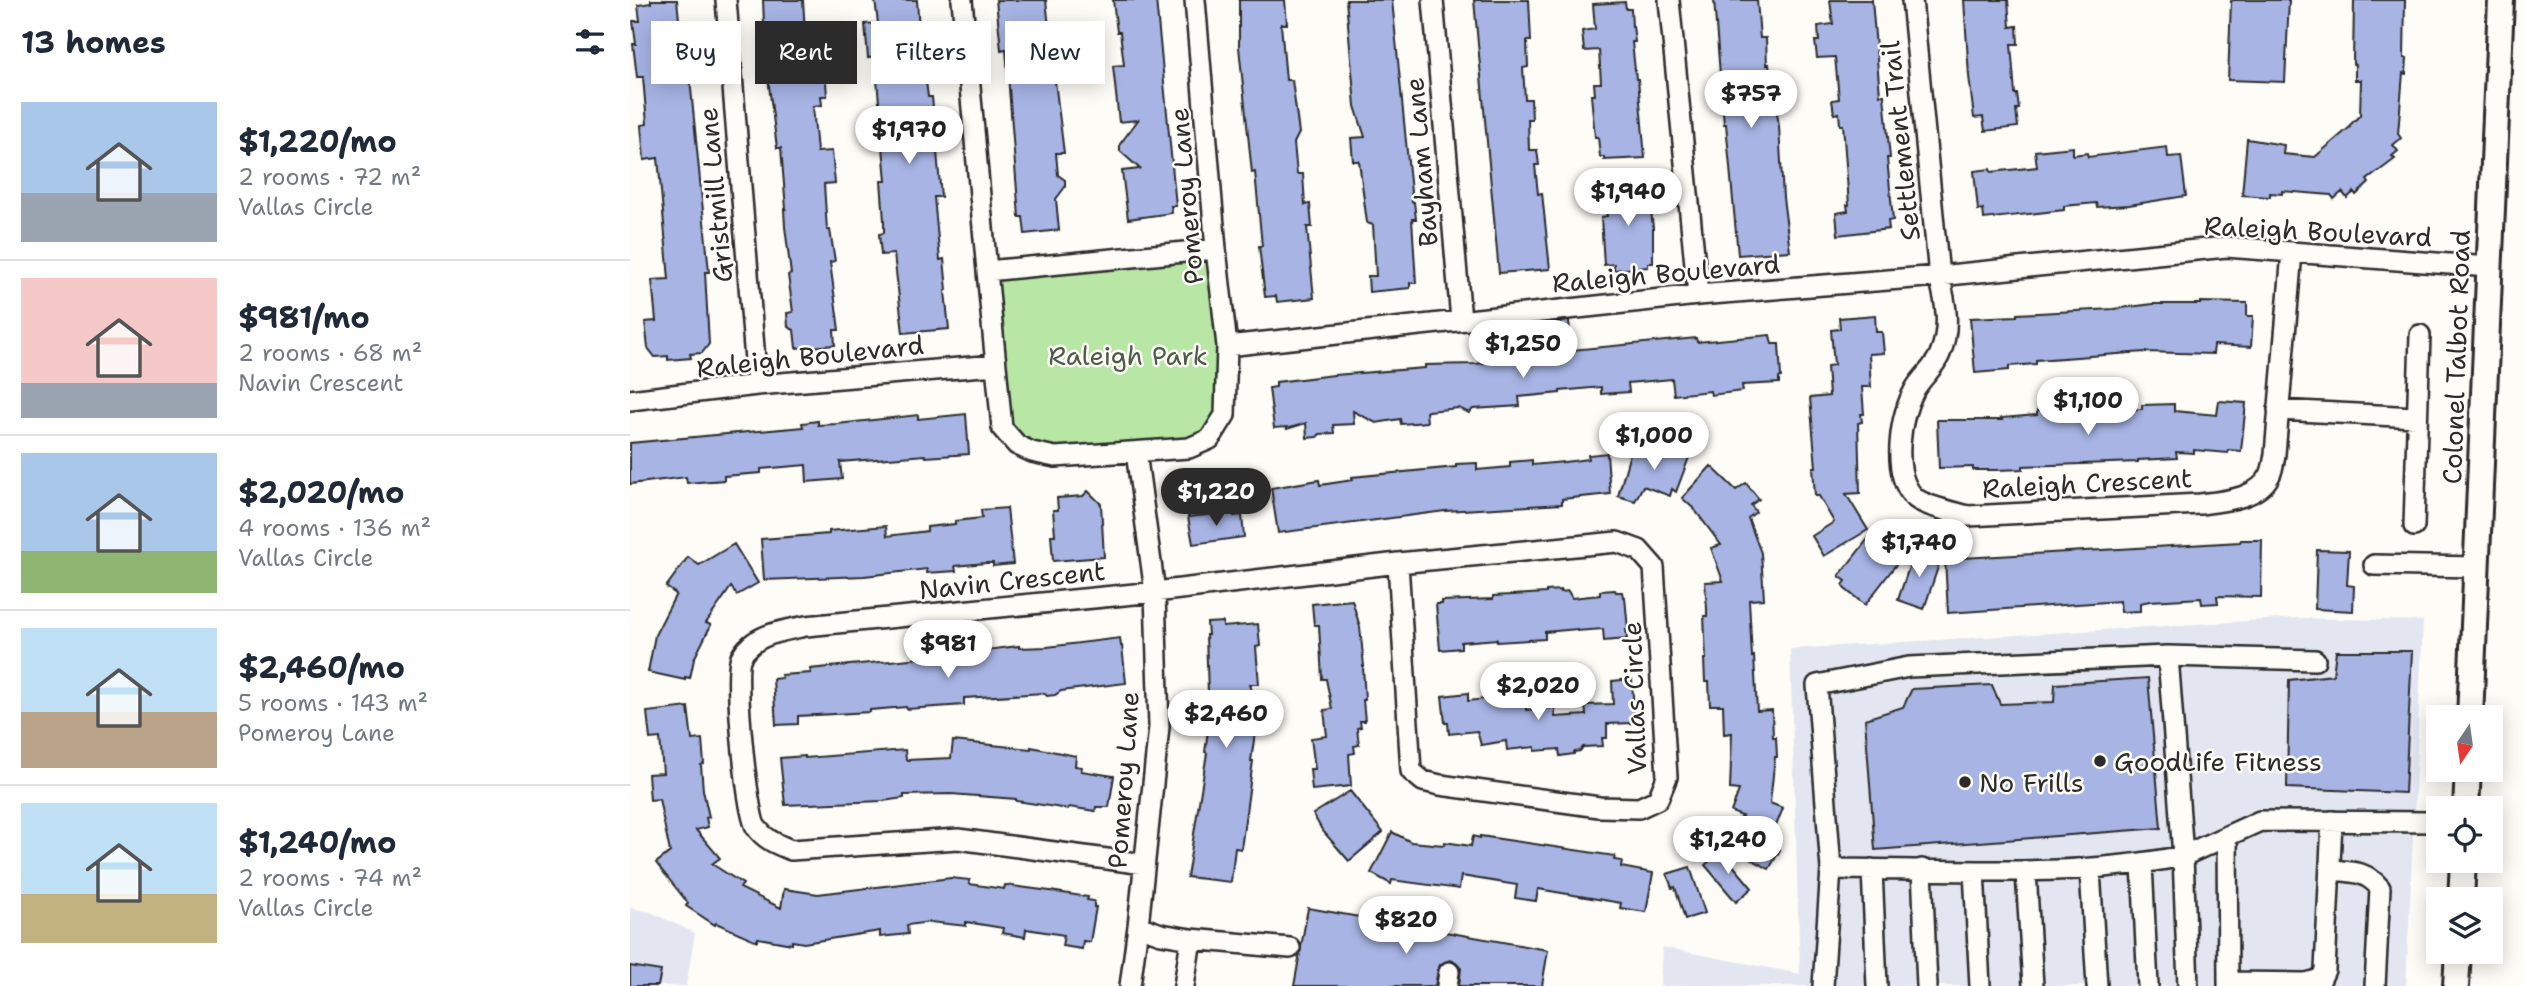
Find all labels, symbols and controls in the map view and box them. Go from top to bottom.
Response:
chip: Buy [651,21,741,84]
chip: Rent [755,21,857,84]
chip: Filters [871,21,991,84]
chip: New [1005,21,1105,84]
text: 13 homes [21,22,166,63]
icon: filters [571,23,609,61]
street label: Settlement Trail [1872,39,1928,243]
pin: $757 [1710,71,1792,130]
street label: Bayham Lane [1396,76,1446,248]
text: $757 [1720,78,1782,108]
street label: Gristmill Lane [690,106,740,284]
pin: $1,970 [852,106,966,166]
street label: Pomeroy Lane [1161,106,1211,286]
text: $1,970 [871,114,947,144]
text: $1,220/mo [238,121,397,162]
icon: home [77,130,161,214]
text: 2 rooms · 72 m² [238,162,421,192]
pin: $1,940 [1571,168,1685,228]
text: $1,940 [1590,176,1666,206]
text: Vallas Circle [238,192,374,222]
street label: Raleigh Boulevard [2203,208,2433,254]
street label: Colonel Talbot Road [2434,229,2478,485]
street label: Raleigh Boulevard [1551,246,1781,300]
text: $981/mo [238,297,370,338]
icon: home [77,306,161,390]
pin: $1,250 [1466,320,1580,380]
street label: Raleigh Boulevard [695,327,925,385]
text: $1,250 [1485,328,1561,358]
text: 2 rooms · 68 m² [238,338,422,368]
park label: Raleigh Park [1048,338,1208,373]
text: Navin Crescent [238,368,404,398]
pin: $1,100 [2031,378,2145,437]
text: $1,100 [2053,385,2123,415]
pin: $1,000 [1597,412,1711,472]
text: $1,000 [1615,420,1693,450]
street label: Raleigh Crescent [1981,460,2193,506]
pin: $1,220 [1159,468,1273,528]
text: $2,020/mo [238,472,405,513]
text: $1,220 [1177,476,1255,506]
icon: home [77,481,161,565]
text: 4 rooms · 136 m² [238,513,431,543]
pin: $1,740 [1862,520,1976,579]
text: $1,740 [1881,527,1957,557]
text: Vallas Circle [238,543,374,573]
street label: Navin Crescent [917,553,1107,607]
pin: $981 [907,620,989,680]
street label: Vallas Circle [1614,621,1654,775]
text: $981 [919,628,977,658]
text: $2,460/mo [238,647,405,688]
icon: home [77,656,161,740]
pin: $2,020 [1481,662,1595,722]
text: $2,020 [1496,670,1580,700]
text: 5 rooms · 143 m² [238,688,428,718]
street label: Pomeroy Lane [1099,690,1147,870]
pin: $2,460 [1169,690,1283,750]
text: $2,460 [1184,698,1268,728]
north arrow [2426,705,2502,782]
map controls [2426,705,2503,964]
text: Pomeroy Lane [238,718,395,748]
place label: GoodLife Fitness [2114,744,2322,779]
marker: GoodLife Fitness [2092,753,2108,769]
place label: No Frills [1979,765,2084,800]
marker: No Frills [1957,774,1973,790]
button: locate [2426,796,2503,873]
pin: $1,240 [1671,816,1785,876]
text: $1,240/mo [238,822,396,863]
text: $1,240 [1689,824,1767,854]
icon: home [77,831,161,915]
text: 2 rooms · 74 m² [238,863,422,893]
button: layers [2426,887,2503,964]
text: Vallas Circle [238,893,374,923]
pin: $820 [1365,897,1447,956]
text: $820 [1374,904,1438,934]

